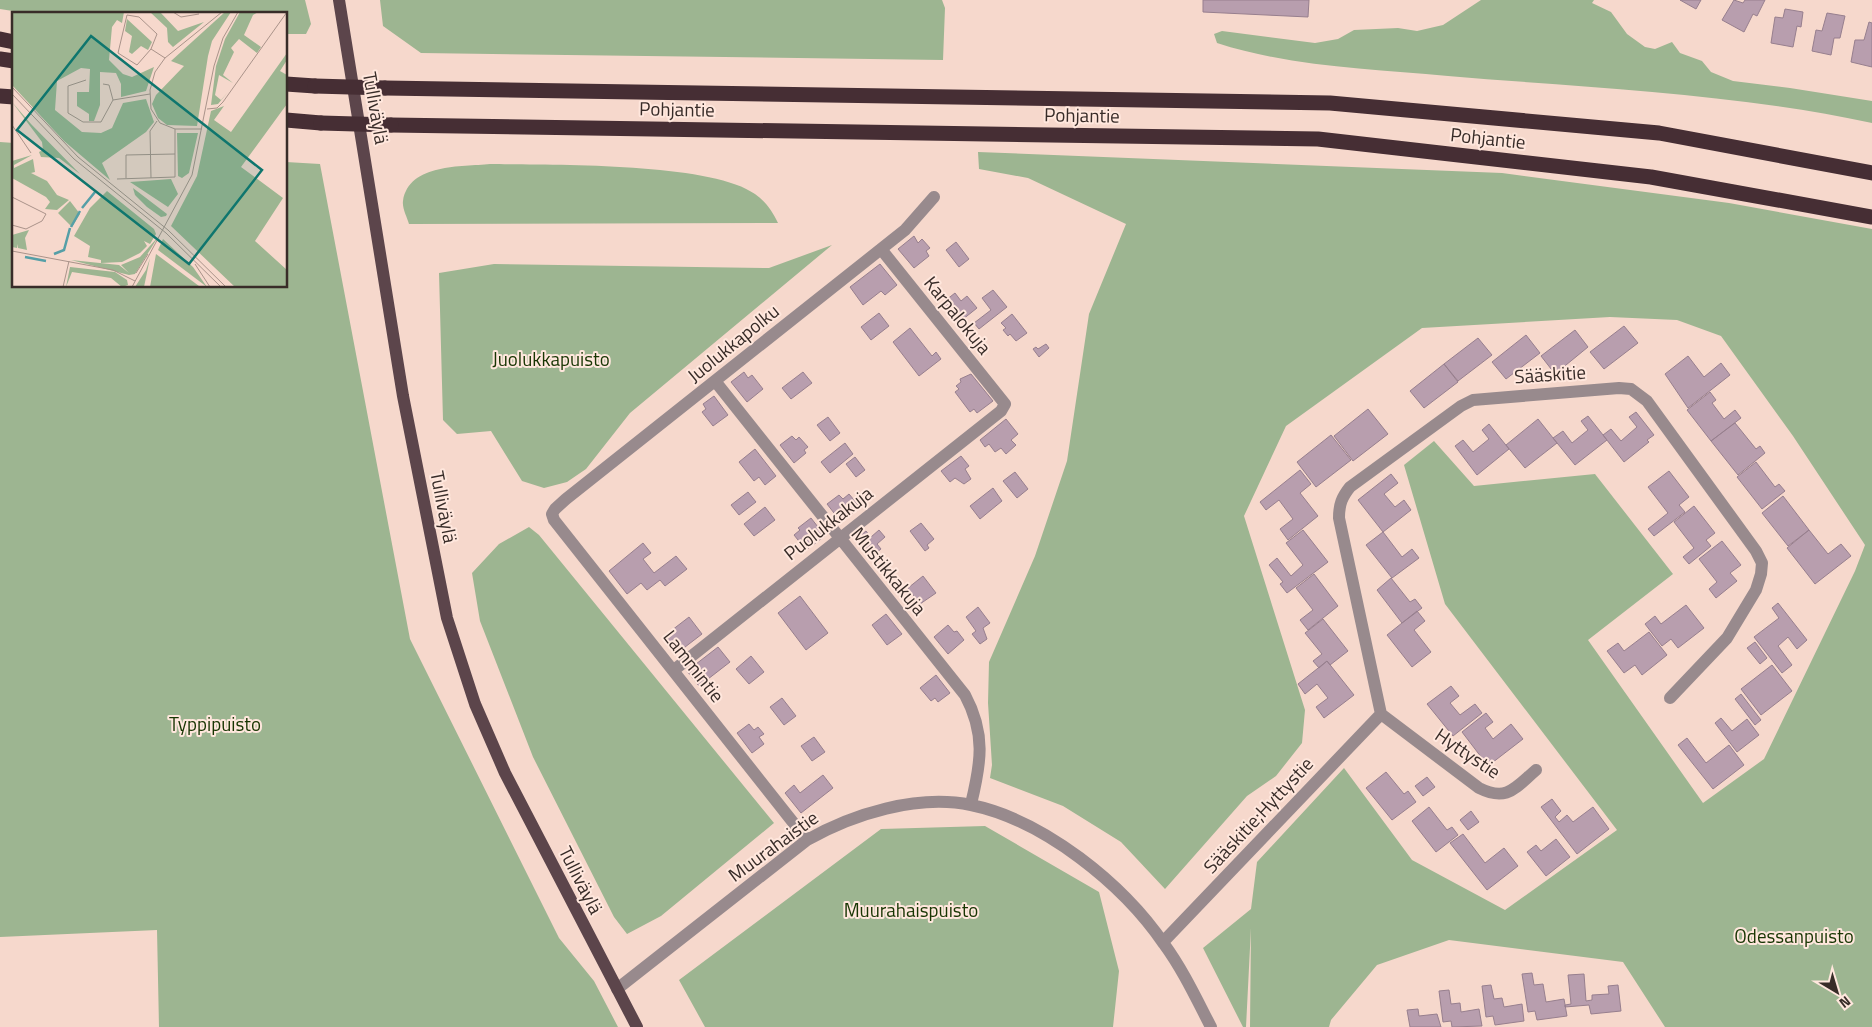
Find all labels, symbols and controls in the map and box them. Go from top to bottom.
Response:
inset map [12,12,288,288]
street label: Tulliväylä [356,70,397,147]
street label: Pohjantie [639,93,715,124]
street label: Pohjantie [1044,99,1120,130]
street label: Pohjantie [1449,119,1527,156]
street label: Karpalokuja [918,269,999,361]
street label: Juolukkapolku [680,296,785,389]
park label: Juolukkapuisto [492,344,610,373]
street label: Sääskitie [1513,357,1587,390]
street label: Tulliväylä [423,468,466,546]
street label: Puolukkakuja [777,478,879,567]
street label: Mustikkakuja [845,520,934,621]
street label: Lammintie [657,623,732,708]
park label: Typpipuisto [169,709,261,738]
street label: Hyttystie [1430,720,1507,785]
street label: Sääskitie;Hyttystie [1196,750,1319,879]
street label: Muurahaistie [722,803,824,888]
street label: Tulliväylä [552,841,611,919]
park label: Muurahaispuisto [844,895,978,924]
park label: Odessanpuisto [1734,921,1854,950]
north arrow [1812,967,1862,1017]
text: N [1835,991,1856,1014]

